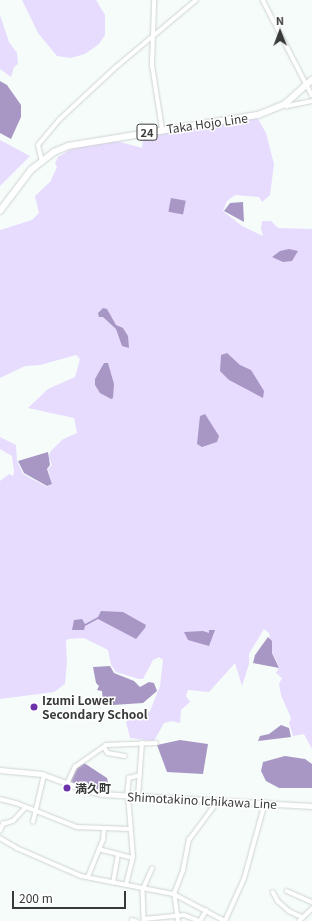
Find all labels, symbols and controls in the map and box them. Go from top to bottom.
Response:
north arrow [260,12,300,52]
text: N [276,12,284,28]
street label: Taka Hojo Line [165,110,249,136]
road number: 24 [136,123,158,141]
place label: Izumi Lower Secondary School [42,693,148,721]
marker: Izumi Lower Secondary School [29,702,39,712]
place label: 満久町 [75,781,111,795]
marker: 満久町 [62,783,72,793]
street label: Shimotakino Ichikawa Line [127,789,277,811]
scale bar [14,883,128,909]
text: 200 m [19,889,53,906]

